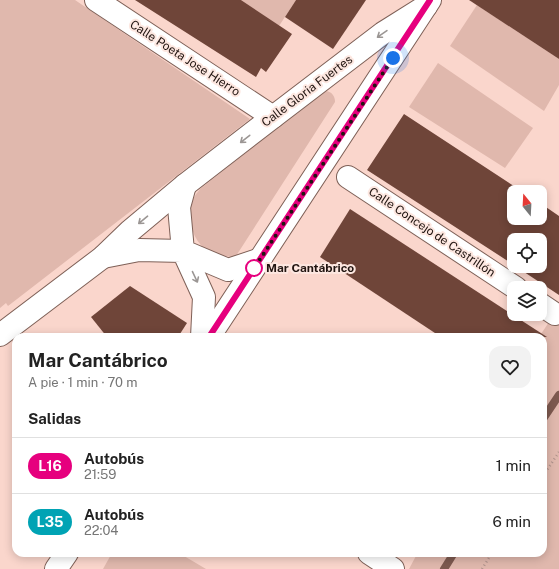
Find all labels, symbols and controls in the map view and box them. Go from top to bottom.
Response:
street label: Calle Poeta Jose Hierro [127,17,243,99]
one-way arrow [376,30,387,38]
your location [383,48,403,68]
street label: Calle Gloria Fuertes [259,52,355,130]
one-way arrow [240,134,251,143]
street label: Calle Concejo de Castrillón [366,184,498,280]
north arrow [507,185,547,225]
map controls [507,185,547,321]
one-way arrow [138,215,149,224]
button: locate [507,233,547,273]
marker: Mar Cantábrico [245,259,263,277]
place label: Mar Cantábrico [266,261,354,275]
one-way arrow [192,270,199,282]
button: layers [507,281,547,321]
button: heart [489,346,531,388]
text: Mar Cantábrico [28,349,168,371]
text: A pie · 1 min · 70 m [28,375,137,390]
text: Salidas [28,410,81,427]
text: Autobús [84,450,144,467]
text: 1 min [496,457,531,474]
text: L16 [38,458,62,474]
text: 21:59 [84,467,116,482]
text: Autobús [84,506,144,523]
text: 6 min [493,513,531,530]
text: L35 [37,514,63,530]
text: 22:04 [84,523,119,538]

